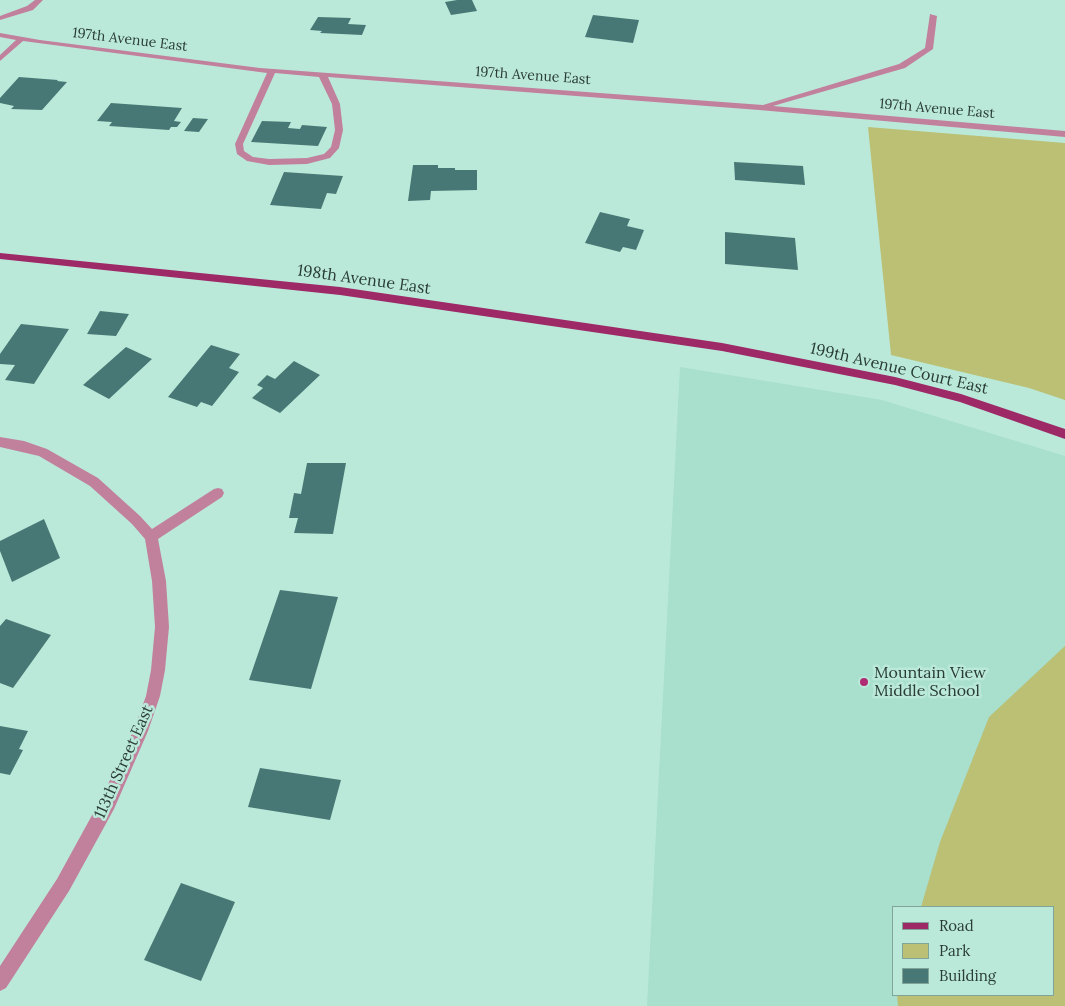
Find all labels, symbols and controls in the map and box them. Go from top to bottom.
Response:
street label: 197th Avenue East [71,25,189,55]
street label: 197th Avenue East [475,64,591,88]
street label: 197th Avenue East [879,96,995,122]
street label: 198th Avenue East [296,261,432,299]
street label: 199th Avenue Court East [808,339,990,399]
place label: Mountain View Middle School [874,663,986,701]
marker: Mountain View Middle School [858,676,870,688]
street label: 113th Street East [90,702,158,822]
legend [892,906,1055,996]
text: Road [939,916,974,935]
text: Park [939,941,970,960]
text: Building [939,966,996,985]

